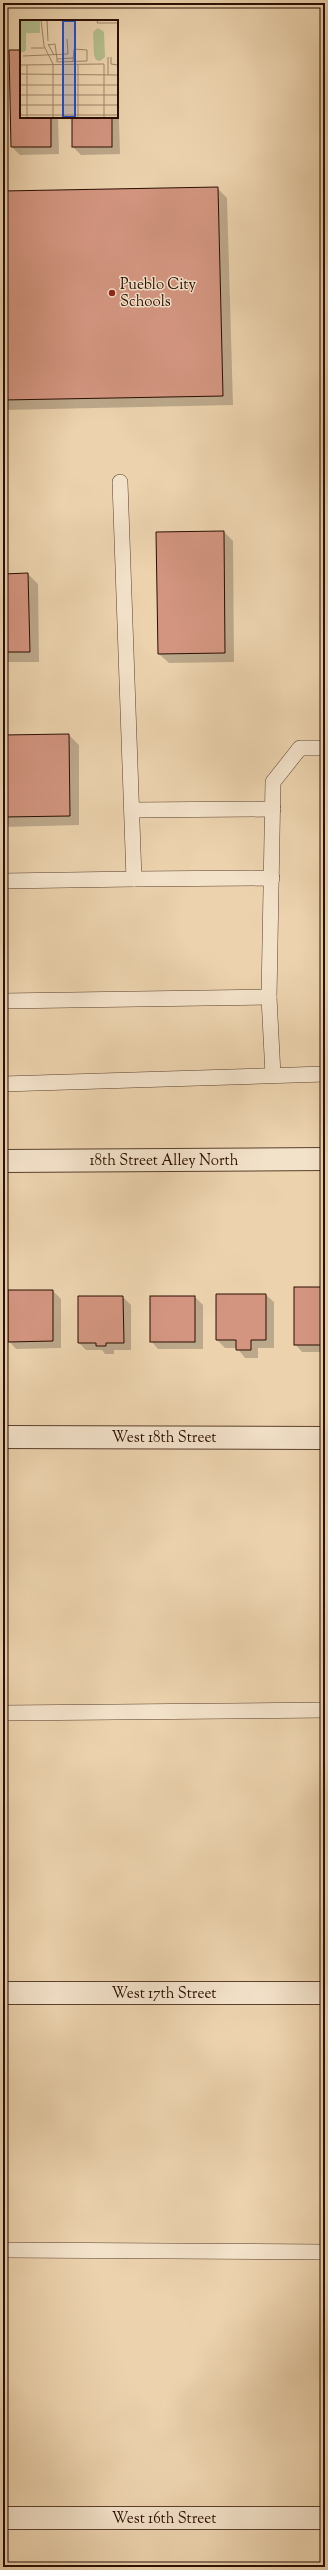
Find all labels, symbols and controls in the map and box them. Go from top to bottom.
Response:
inset map [20,20,118,118]
place label: Pueblo City Schools [120,275,196,313]
marker: Pueblo City Schools [107,288,117,298]
street label: 18th Street Alley North [89,1151,239,1172]
street label: West 18th Street [112,1428,216,1449]
street label: West 17th Street [112,1984,216,2005]
street label: West 16th Street [112,2509,216,2530]

